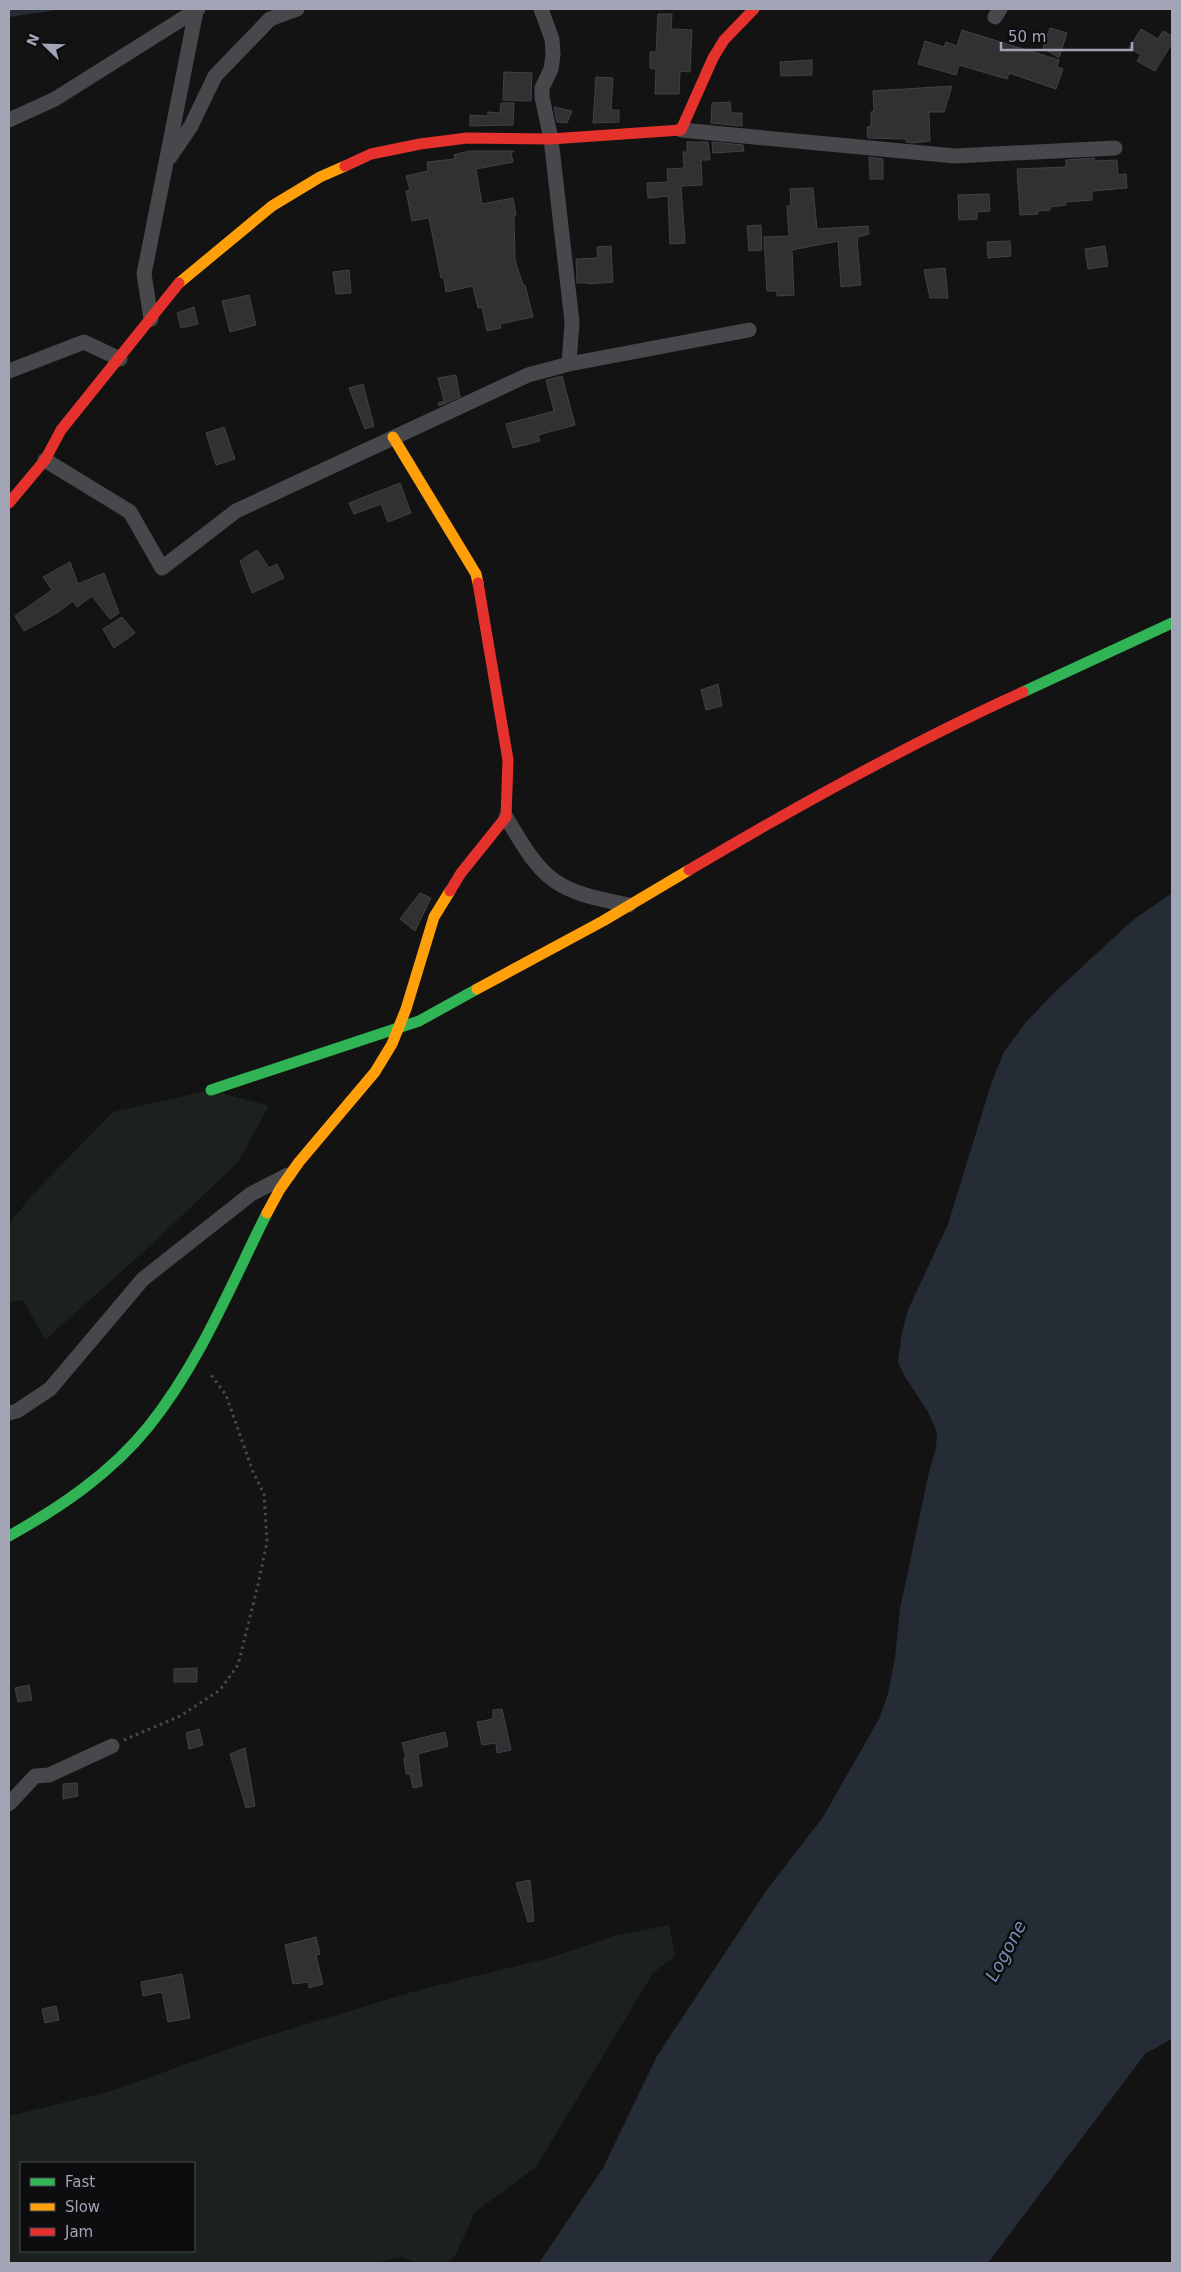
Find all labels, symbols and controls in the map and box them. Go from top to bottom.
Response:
north arrow [20,20,70,70]
scale bar [1001,20,1132,52]
text: 50 m [1008,28,1046,46]
text: N [23,31,43,48]
water label: Logone [981,1917,1030,1985]
legend [20,2162,195,2252]
text: Fast [65,2173,95,2191]
text: Slow [65,2198,100,2216]
text: Jam [64,2223,93,2241]

